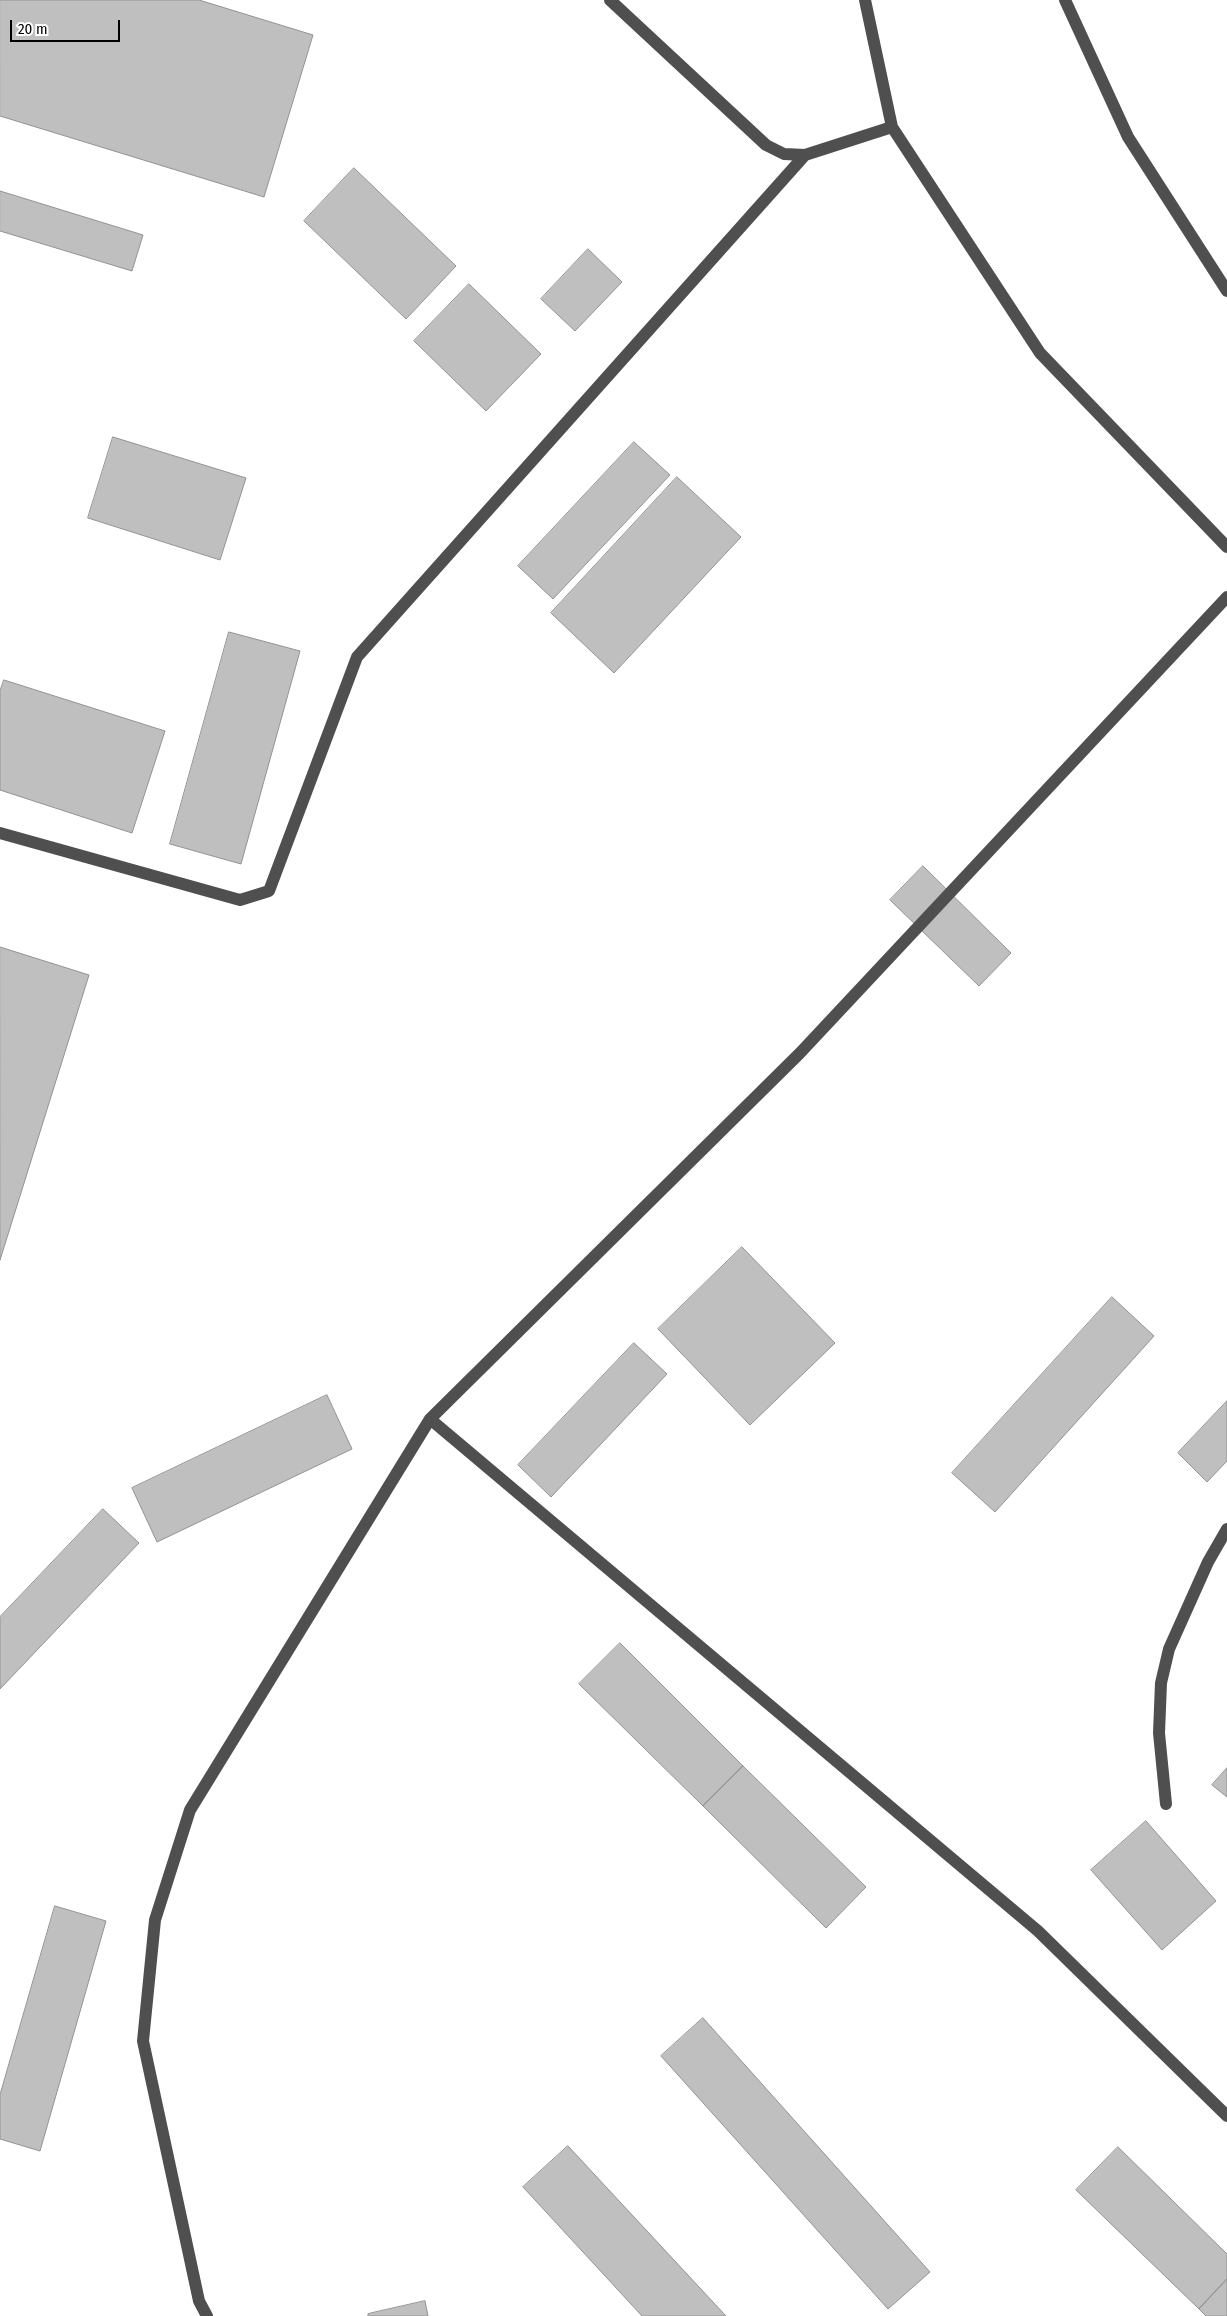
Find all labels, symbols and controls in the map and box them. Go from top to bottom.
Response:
scale bar [12,10,122,42]
text: 20 m [18,20,48,38]

